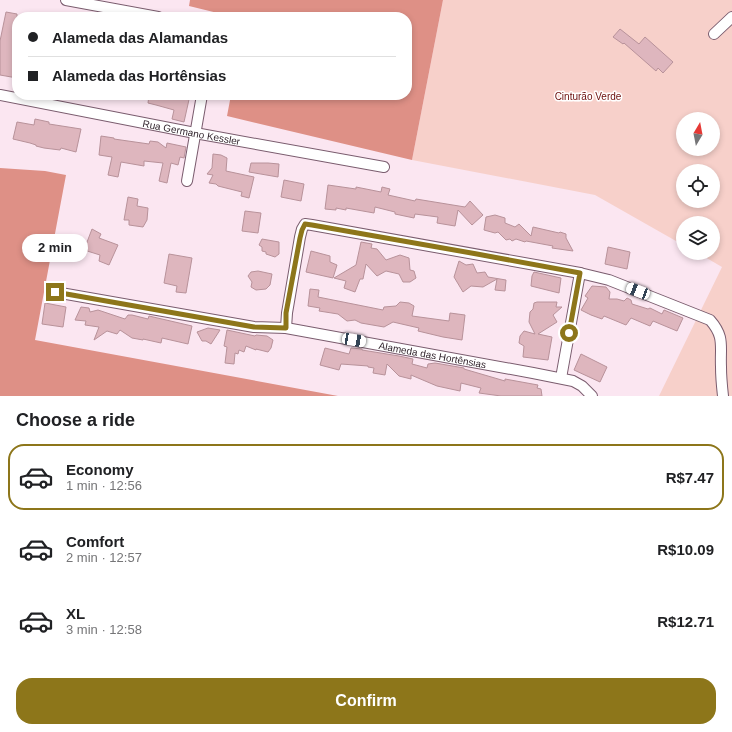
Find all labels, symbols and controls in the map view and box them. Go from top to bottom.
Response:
text: Alameda das Alamandas [52,29,228,46]
text: Alameda das Hortênsias [52,67,226,84]
park label: Cinturão Verde [555,91,622,102]
north arrow [676,112,720,156]
map controls [676,112,720,260]
street label: Rua Germano Kessler [142,118,242,147]
button: locate [676,164,720,208]
button: layers [676,216,720,260]
callout: 2 min [22,234,88,262]
text: 2 min [38,240,72,255]
car [625,281,651,301]
route end [46,283,64,301]
route start [560,324,578,342]
car [341,332,367,348]
street label: Alameda das Hortênsias [378,340,487,370]
text: Choose a ride [16,410,135,430]
icon: car [18,459,54,495]
text: Economy [66,461,134,478]
text: R$7.47 [666,469,714,486]
text: 1 min · 12:56 [66,478,142,493]
icon: car [18,531,54,567]
text: Comfort [66,533,124,550]
text: R$10.09 [657,541,714,558]
text: 2 min · 12:57 [66,550,142,565]
icon: car [18,603,54,639]
text: XL [66,605,85,622]
text: R$12.71 [657,613,714,630]
text: 3 min · 12:58 [66,622,142,637]
button: Confirm [16,678,716,724]

